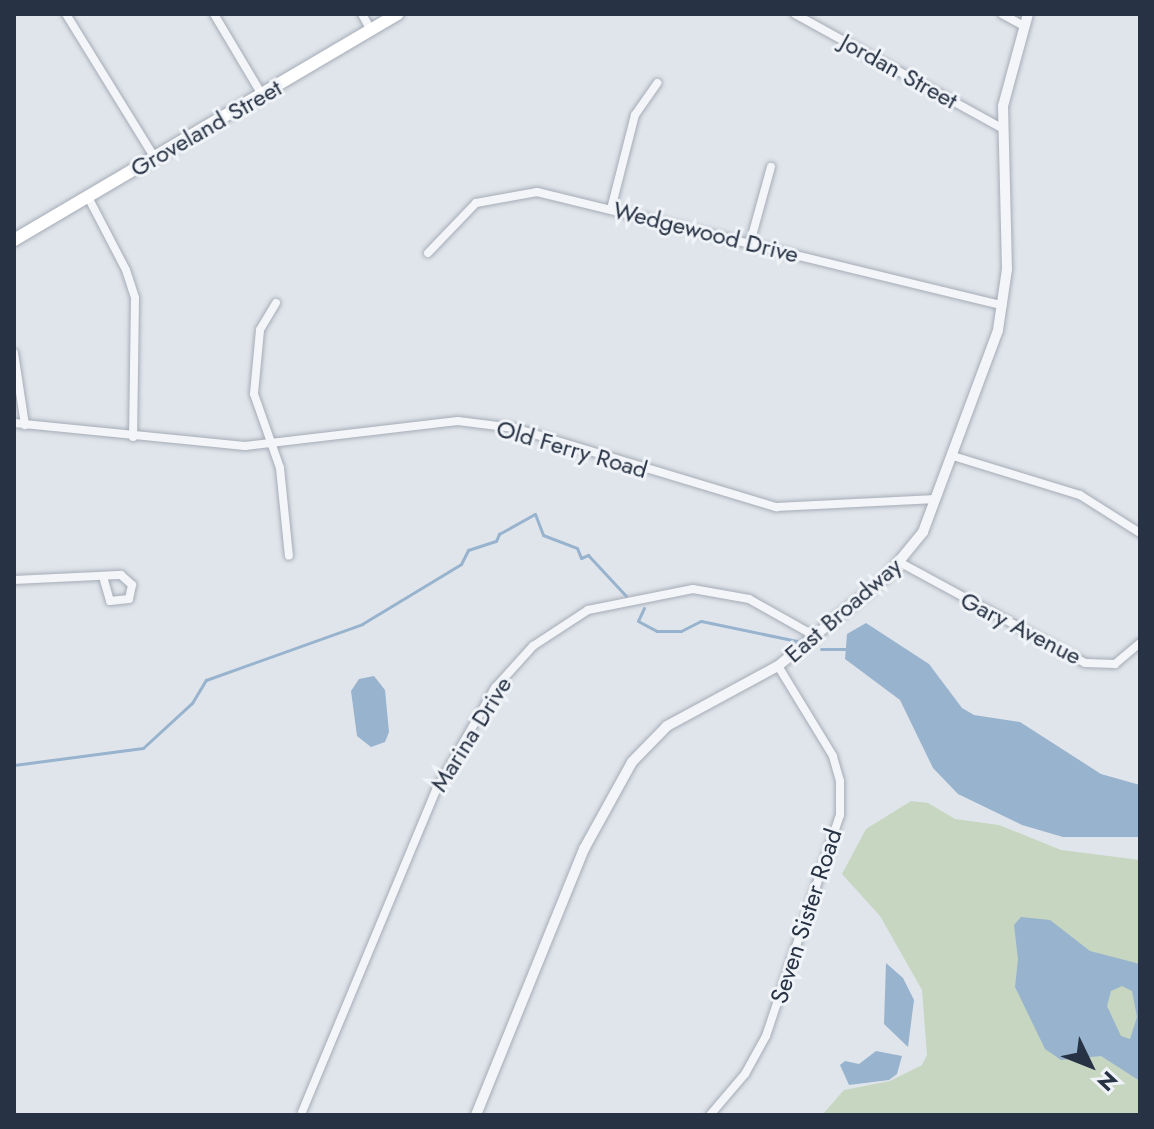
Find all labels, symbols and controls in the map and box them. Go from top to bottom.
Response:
street label: Jordan Street [835,27,963,115]
street label: Groveland Street [125,73,287,183]
street label: Wedgewood Drive [610,195,802,269]
street label: Old Ferry Road [493,414,651,484]
street label: East Broadway [779,551,907,669]
street label: Gary Avenue [956,585,1086,671]
street label: Marina Drive [424,671,518,797]
street label: Seven Sister Road [764,825,848,1007]
north arrow [1050,1025,1130,1105]
text: N [1090,1064,1125,1099]

